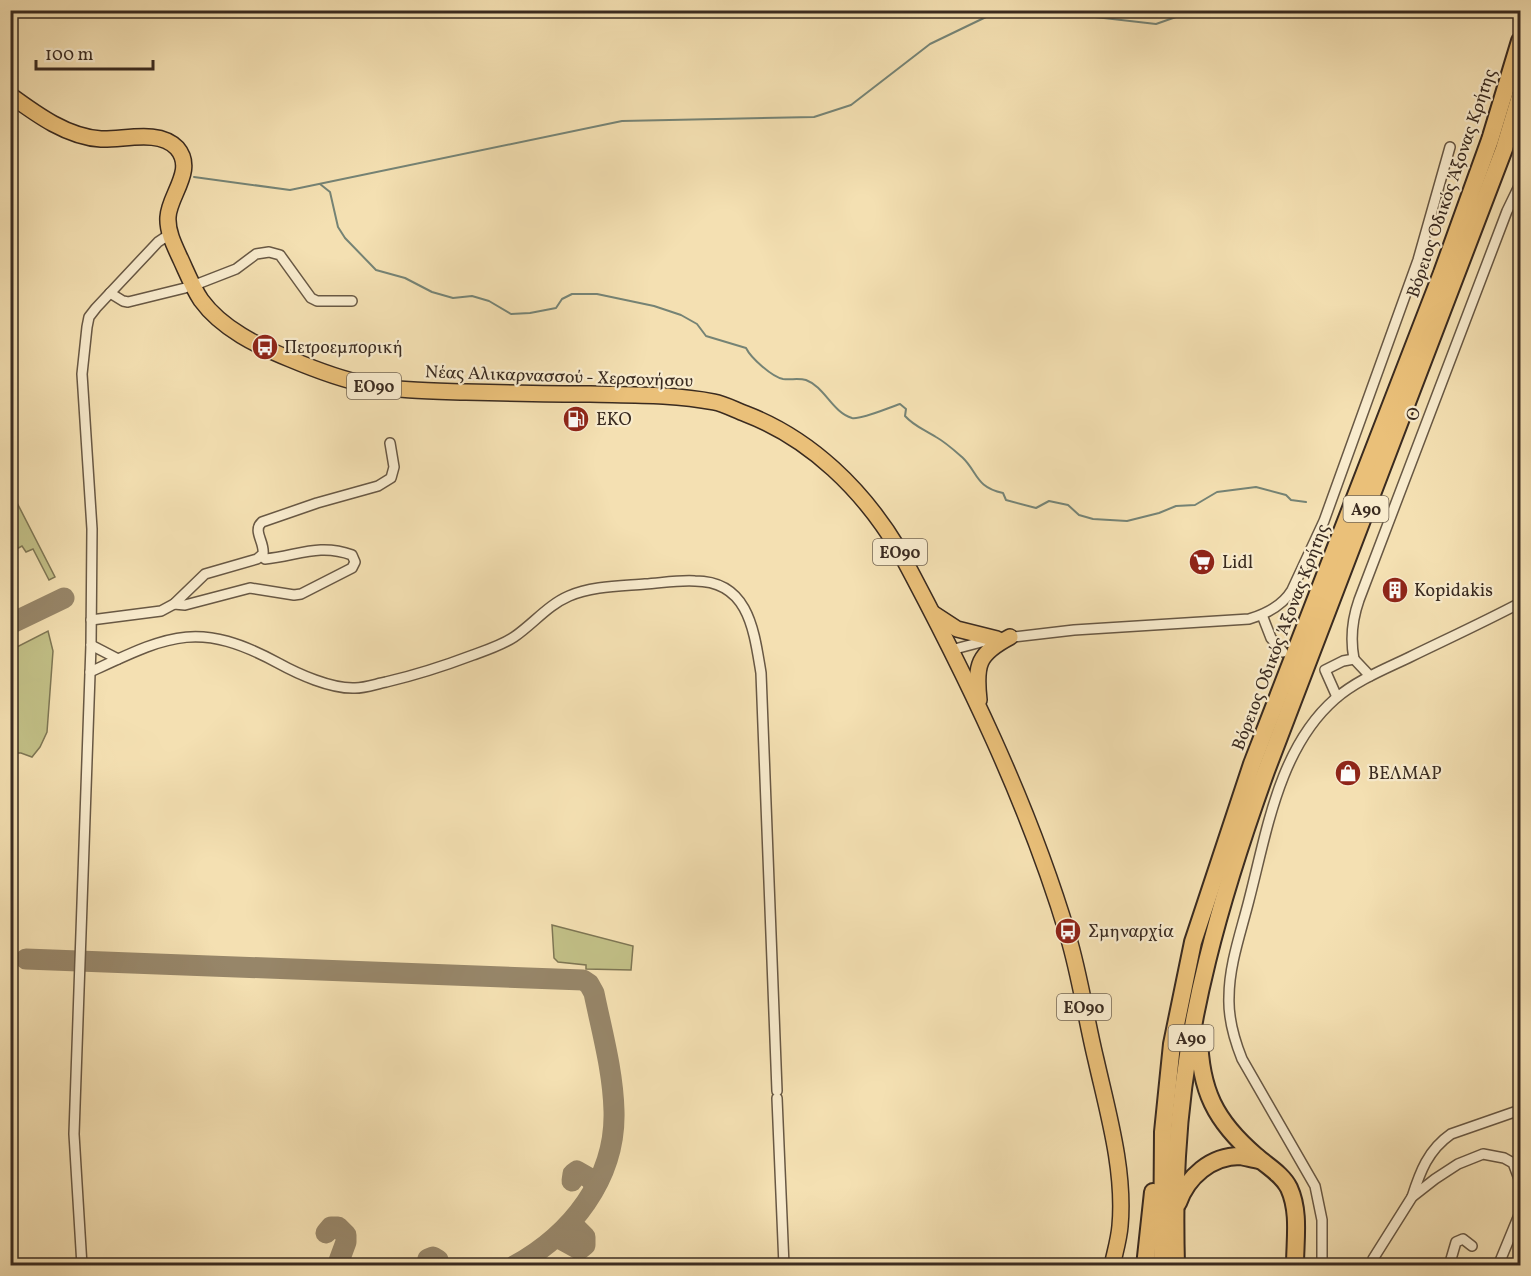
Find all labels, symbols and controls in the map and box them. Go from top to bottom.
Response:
scale bar [36,33,153,71]
text: 100 m [45,43,94,68]
street label: Βόρειος Οδικός Άξονας Κρήτης [1401,66,1503,301]
bus stop icon: Πετροεμπορική [250,332,280,362]
place label: Πετροεμπορική [284,336,403,361]
street label: Νέας Αλικαρνασσού - Χερσονήσου [425,360,693,395]
road number: ΕΟ90 [347,373,401,399]
fuel station icon: EKO [561,404,591,434]
street label: Ο [1400,404,1428,425]
place label: EKO [596,408,632,433]
road number: Α90 [1344,496,1388,522]
street label: Βόρειος Οδικός Άξονας Κρήτης [1227,521,1336,754]
road number: ΕΟ90 [873,539,927,565]
supermarket icon: Lidl [1187,547,1217,577]
place label: Lidl [1222,551,1253,576]
building icon: Kopidakis [1380,575,1410,605]
place label: Kopidakis [1414,579,1493,604]
shop icon: ΒΕΛΜΑΡ [1333,758,1363,788]
place label: ΒΕΛΜΑΡ [1368,762,1442,787]
bus stop icon: Σμηναρχία [1053,916,1083,946]
place label: Σμηναρχία [1088,920,1174,945]
road number: ΕΟ90 [1057,994,1111,1020]
road number: Α90 [1168,1025,1214,1051]

